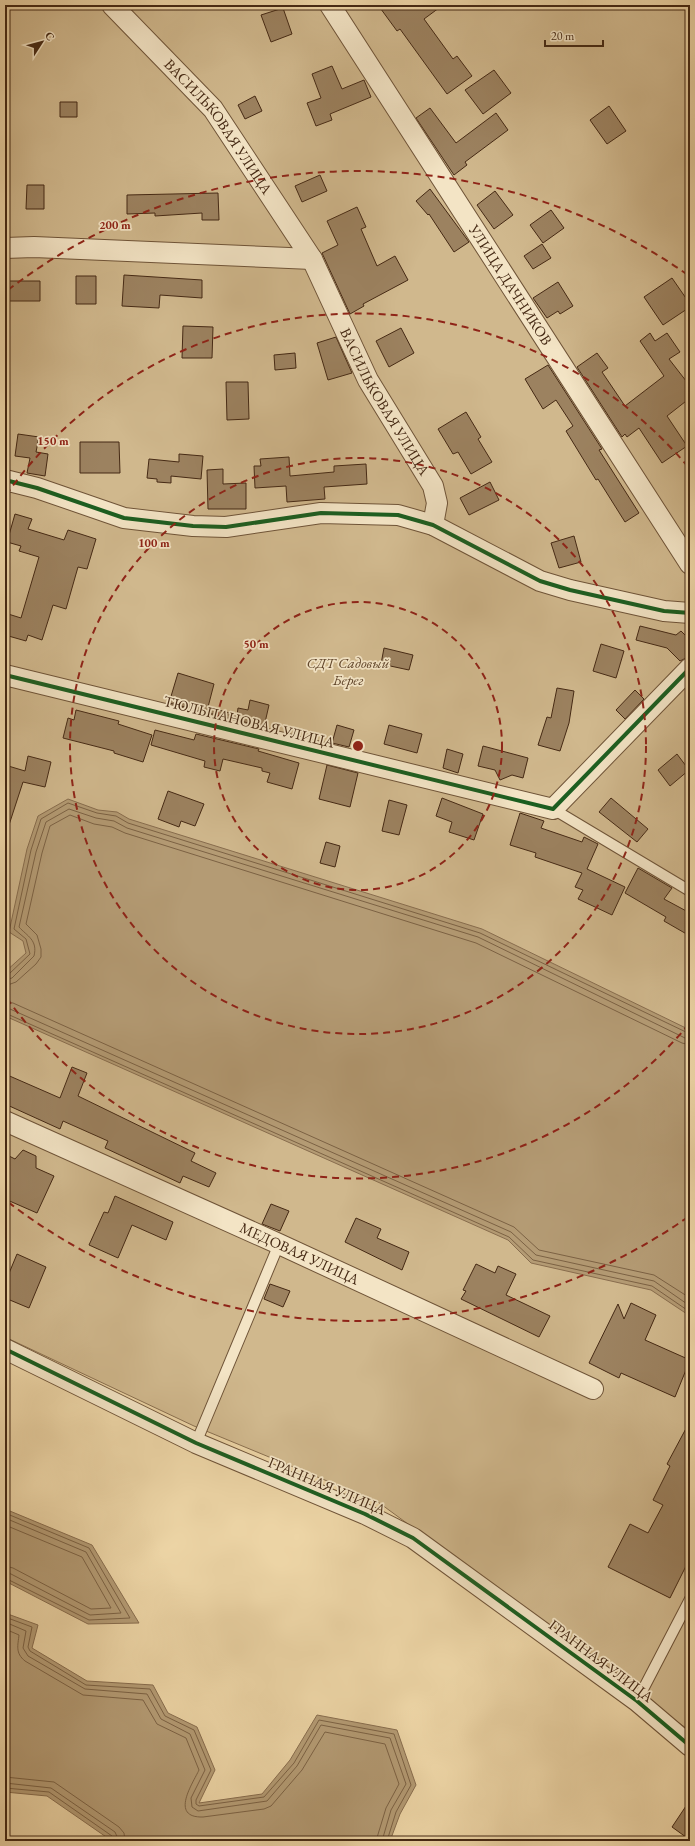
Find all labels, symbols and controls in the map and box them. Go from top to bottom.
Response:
north arrow [22,22,62,62]
scale bar [545,22,603,48]
text: 20 m [551,28,575,44]
text: С [42,29,58,44]
street label: ВАСИЛЬКОВАЯ УЛИЦА [160,54,277,198]
text: 200 m [99,217,131,233]
street label: УЛИЦА ДАЧНИКОВ [464,220,557,349]
street label: ВАСИЛЬКОВАЯ УЛИЦА [336,325,434,479]
text: 150 m [37,433,69,449]
text: 100 m [138,535,170,551]
text: 50 m [243,636,269,652]
park label: СДТ Садовый Берег [307,653,390,689]
street label: ТЮЛЬПАНОВАЯ УЛИЦА [161,691,337,752]
centre of rings [351,739,365,753]
street label: МЕДОВАЯ УЛИЦА [237,1218,363,1289]
street label: ГРАННАЯ УЛИЦА [265,1452,389,1519]
street label: ГРАННАЯ УЛИЦА [545,1615,658,1706]

